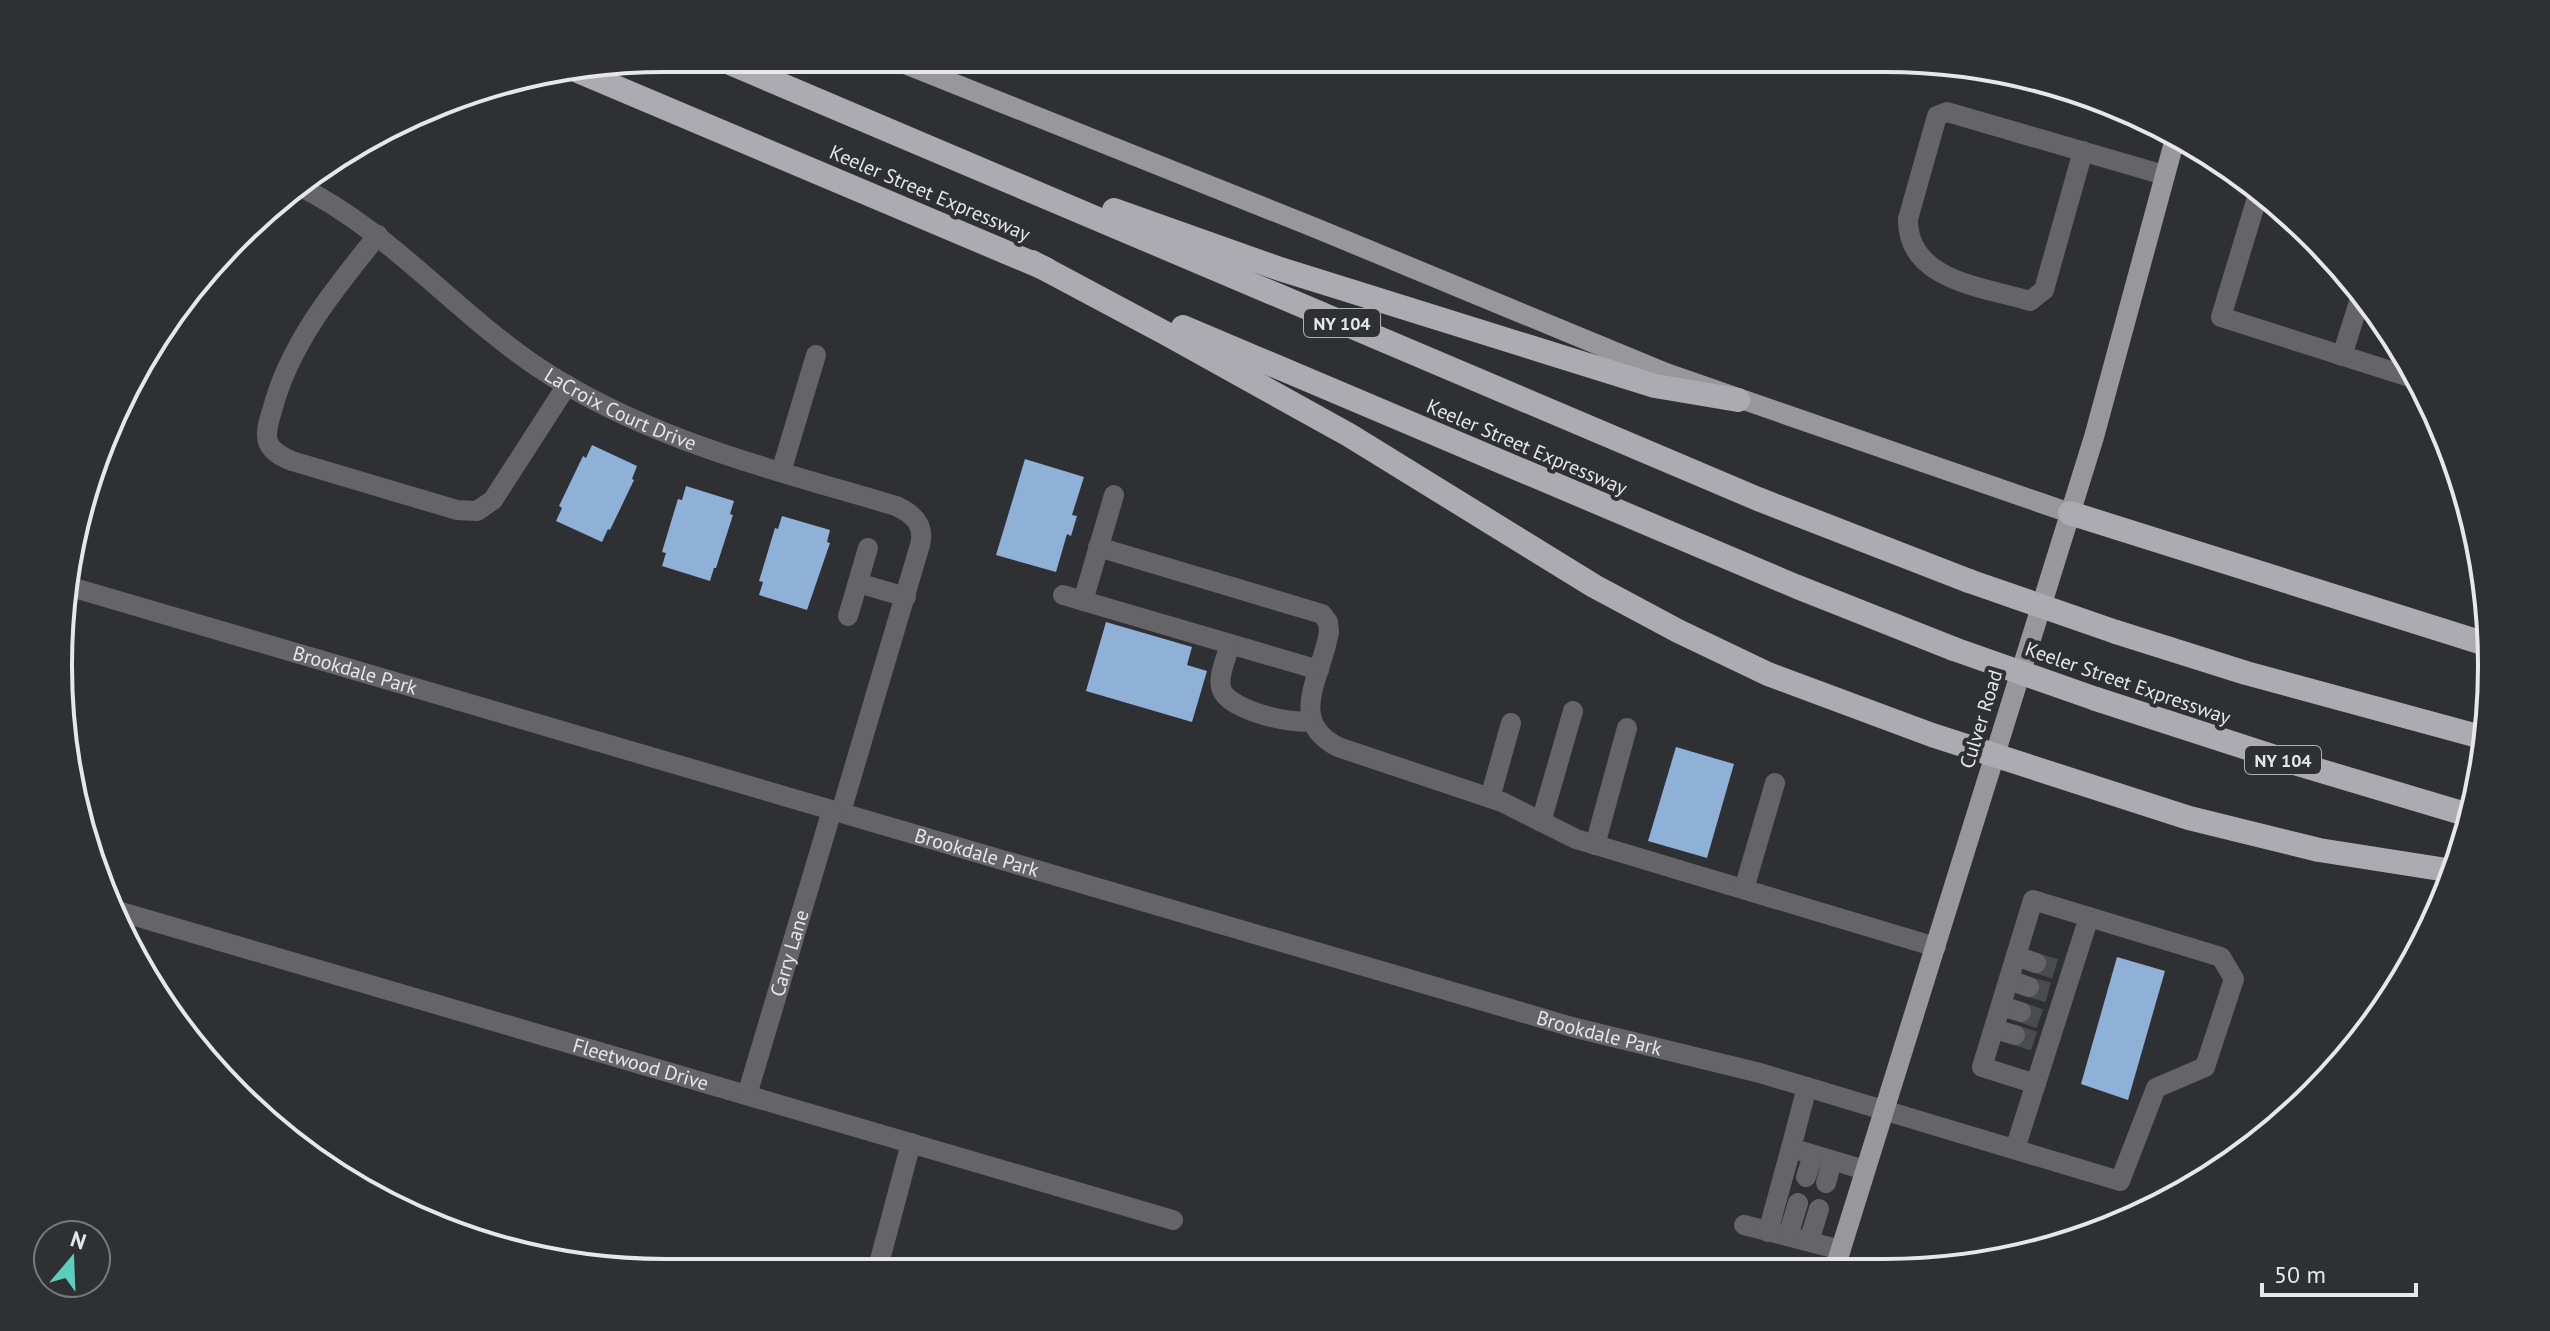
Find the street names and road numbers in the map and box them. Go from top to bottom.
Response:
street label: Keeler Street Expressway [826,139,1035,247]
road number: NY 104 [1304,309,1380,337]
street label: LaCroix Court Drive [540,362,700,456]
street label: Keeler Street Expressway [1423,393,1632,501]
street label: Keeler Street Expressway [2022,636,2235,731]
street label: Brookdale Park [290,640,421,701]
street label: Culver Road [1954,667,2008,771]
road number: NY 104 [2245,746,2321,774]
street label: Brookdale Park [912,822,1043,883]
street label: Carry Lane [764,907,815,1000]
street label: Brookdale Park [1533,1004,1665,1062]
street label: Fleetwood Drive [570,1032,712,1096]

